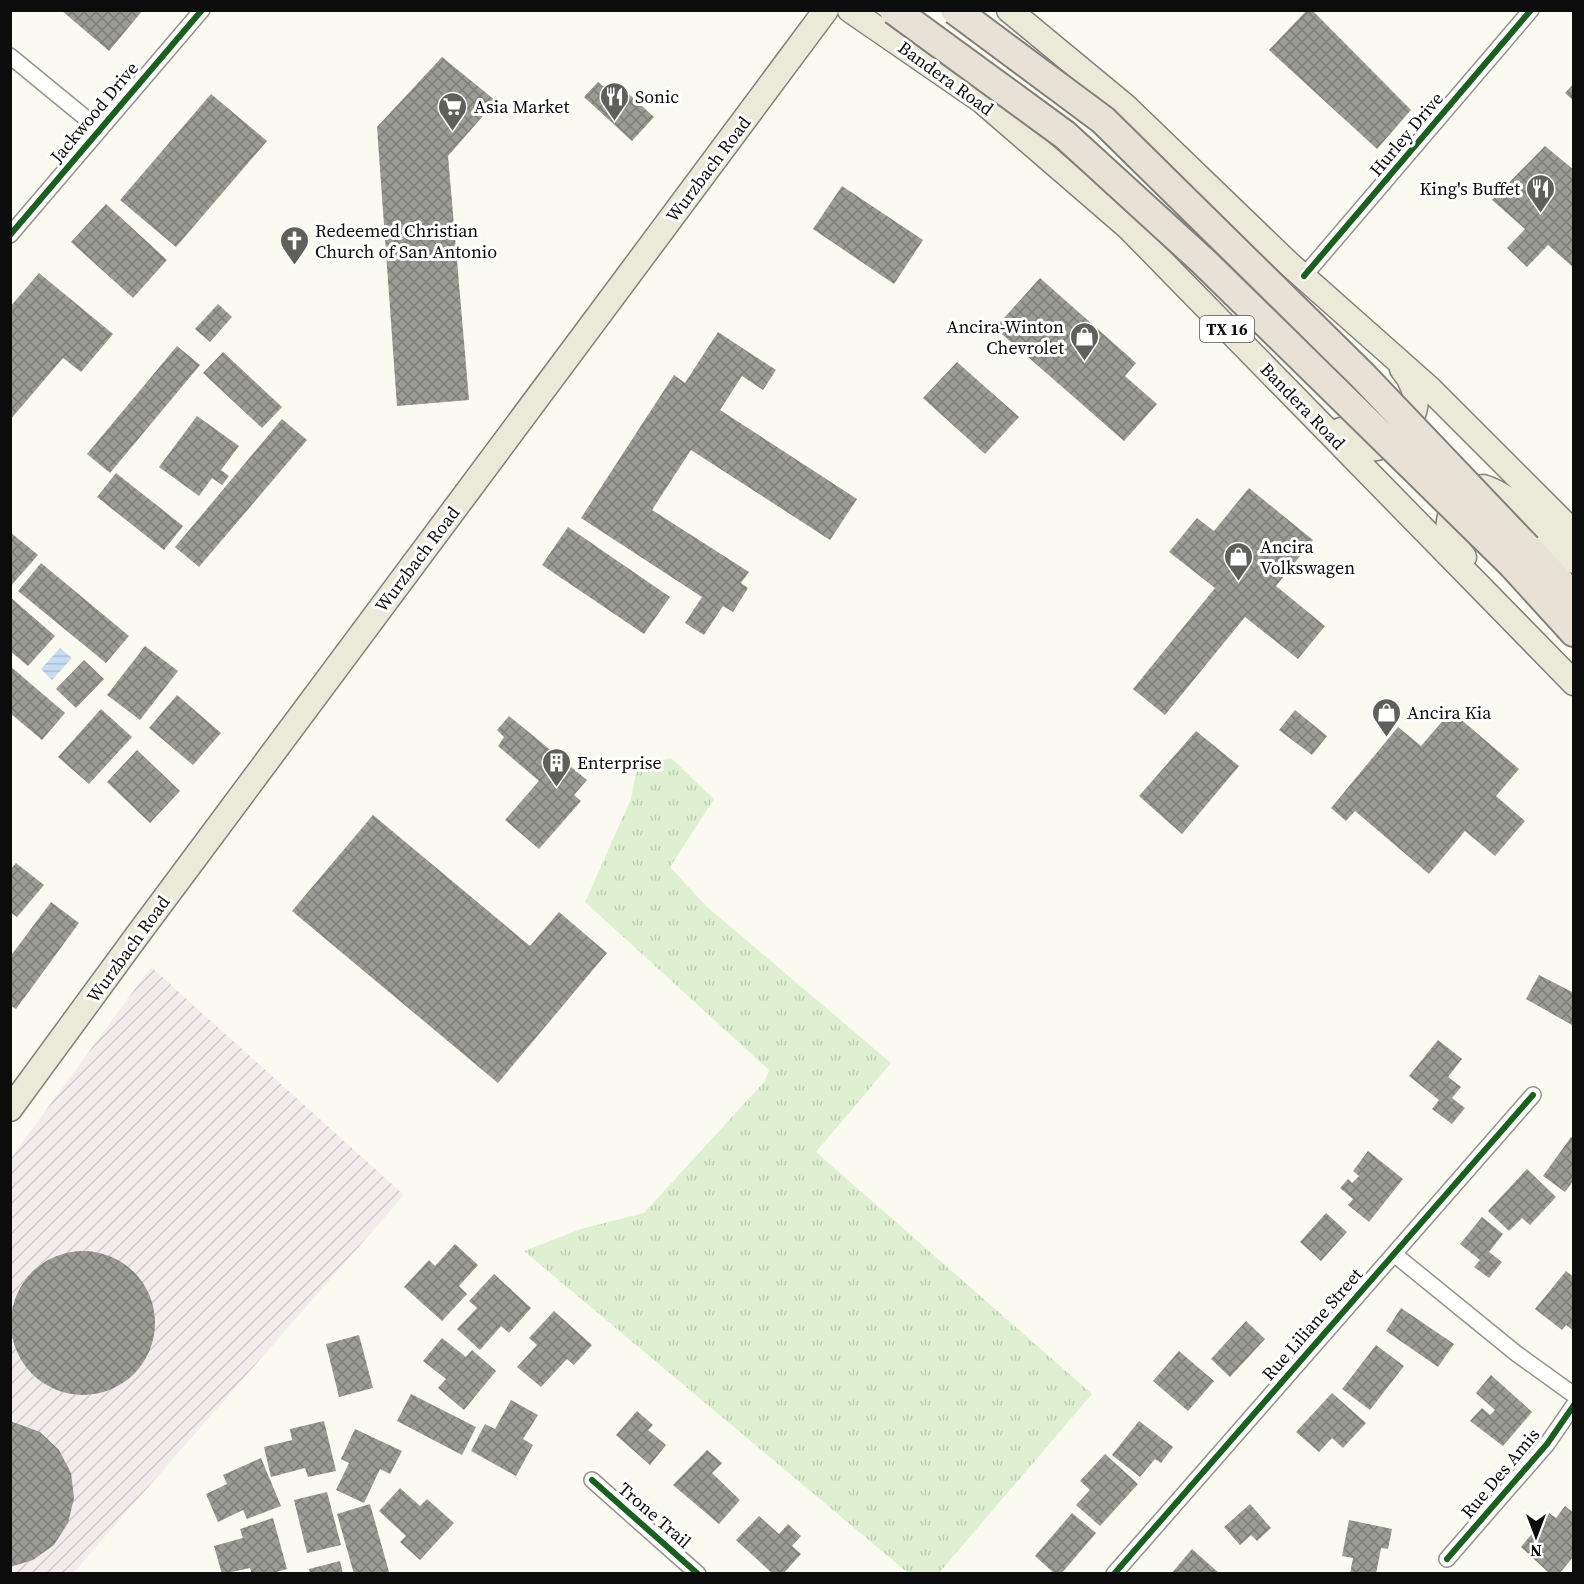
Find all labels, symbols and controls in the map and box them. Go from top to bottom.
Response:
street label: Bandera Road [893,35,999,121]
street label: Jackwood Drive [44,56,144,169]
restaurant icon: Sonic [598,80,630,122]
place label: Sonic [635,84,679,109]
street label: Hurley Drive [1363,87,1449,181]
supermarket icon: Asia Market [437,90,469,132]
place label: Asia Market [474,94,570,119]
street label: Wurzbach Road [660,111,756,227]
restaurant icon: King's Buffet [1525,172,1557,214]
place label: King's Buffet [1420,176,1520,201]
place label: Redeemed Christian Church of San Antonio [315,218,497,264]
church icon: Redeemed Christian Church of San Antonio [278,224,310,266]
place label: Ancira-Winton Chevrolet [946,314,1064,360]
road number: TX 16 [1200,316,1254,342]
shop icon: Ancira-Winton Chevrolet [1069,320,1101,362]
street label: Bandera Road [1255,357,1351,455]
street label: Wurzbach Road [369,501,465,617]
place label: Ancira Volkswagen [1260,534,1355,580]
shop icon: Ancira Volkswagen [1223,540,1255,582]
shop icon: Ancira Kia [1370,696,1402,738]
place label: Ancira Kia [1407,700,1492,725]
building icon: Enterprise [540,746,572,788]
place label: Enterprise [577,750,662,775]
street label: Wurzbach Road [81,890,175,1008]
street label: Rue Liliane Street [1256,1262,1368,1386]
street label: Rue Des Amis [1455,1422,1545,1523]
street label: Trone Trail [613,1476,697,1554]
north arrow [1506,1506,1566,1566]
text: N [1530,1540,1542,1562]

